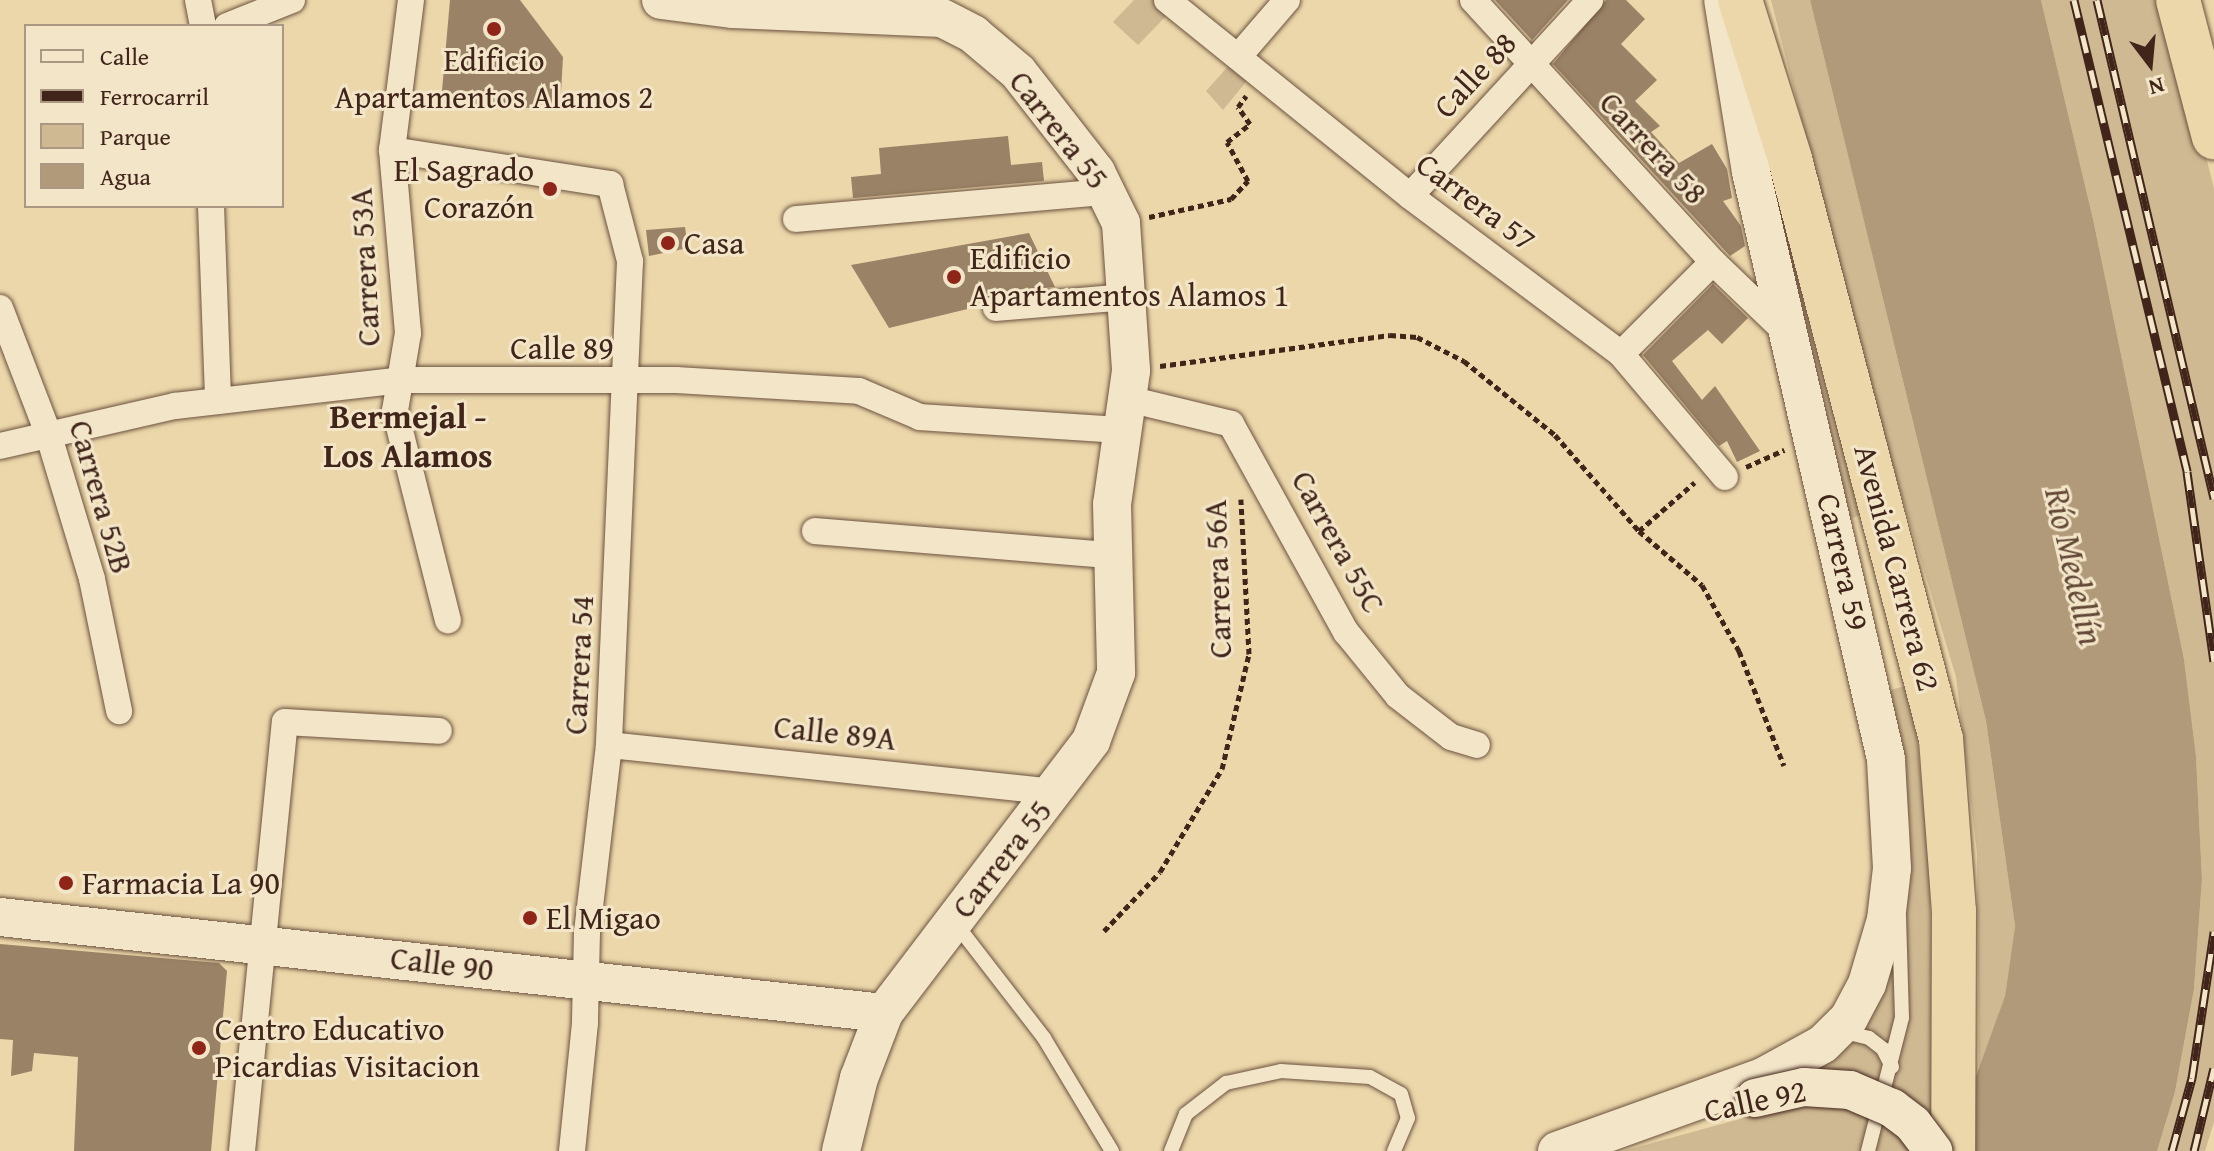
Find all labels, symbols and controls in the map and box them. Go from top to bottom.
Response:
marker: Edificio Apartamentos Alamos 2 [485,20,503,38]
legend [24,24,284,208]
street label: Calle 88 [1426,24,1524,126]
north arrow [2110,24,2190,104]
text: Calle [100,39,149,74]
place label: Edificio Apartamentos Alamos 2 [334,42,654,117]
street label: Carrera 55 [1001,63,1117,197]
text: N [2145,70,2168,104]
text: Ferrocarril [100,79,209,114]
street label: Carrera 58 [1591,84,1715,212]
text: Parque [100,119,171,154]
street label: Carrera 57 [1409,145,1543,259]
place label: El Sagrado Corazón [394,152,534,227]
text: Agua [100,159,151,194]
marker: El Sagrado Corazón [541,180,559,198]
street label: Carrera 53A [342,187,388,347]
place label: Casa [684,224,744,262]
marker: Casa [659,234,677,252]
place label: Edificio Apartamentos Alamos 1 [970,240,1289,315]
marker: Edificio Apartamentos Alamos 1 [945,268,963,286]
street label: Calle 89 [510,329,614,367]
district label: Bermejal - Los Alamos [323,395,493,474]
street label: Carrera 52B [61,416,141,578]
street label: Avenida Carrera 62 [1846,441,1948,695]
street label: Carrera 55C [1283,464,1393,620]
water label: Río Medellín [2037,483,2113,649]
street label: Carrera 59 [1809,490,1877,634]
street label: Carrera 56A [1196,499,1240,659]
street label: Carrera 54 [556,594,602,736]
street label: Calle 89A [772,707,898,759]
street label: Carrera 55 [944,792,1060,926]
place label: Farmacia La 90 [82,864,280,902]
marker: Farmacia La 90 [57,874,75,892]
place label: El Migao [546,899,661,937]
marker: El Migao [521,909,539,927]
street label: Calle 90 [388,939,496,989]
place label: Centro Educativo Picardias Visitacion [215,1011,480,1086]
marker: Centro Educativo Picardias Visitacion [190,1039,208,1057]
street label: Calle 92 [1700,1071,1810,1131]

